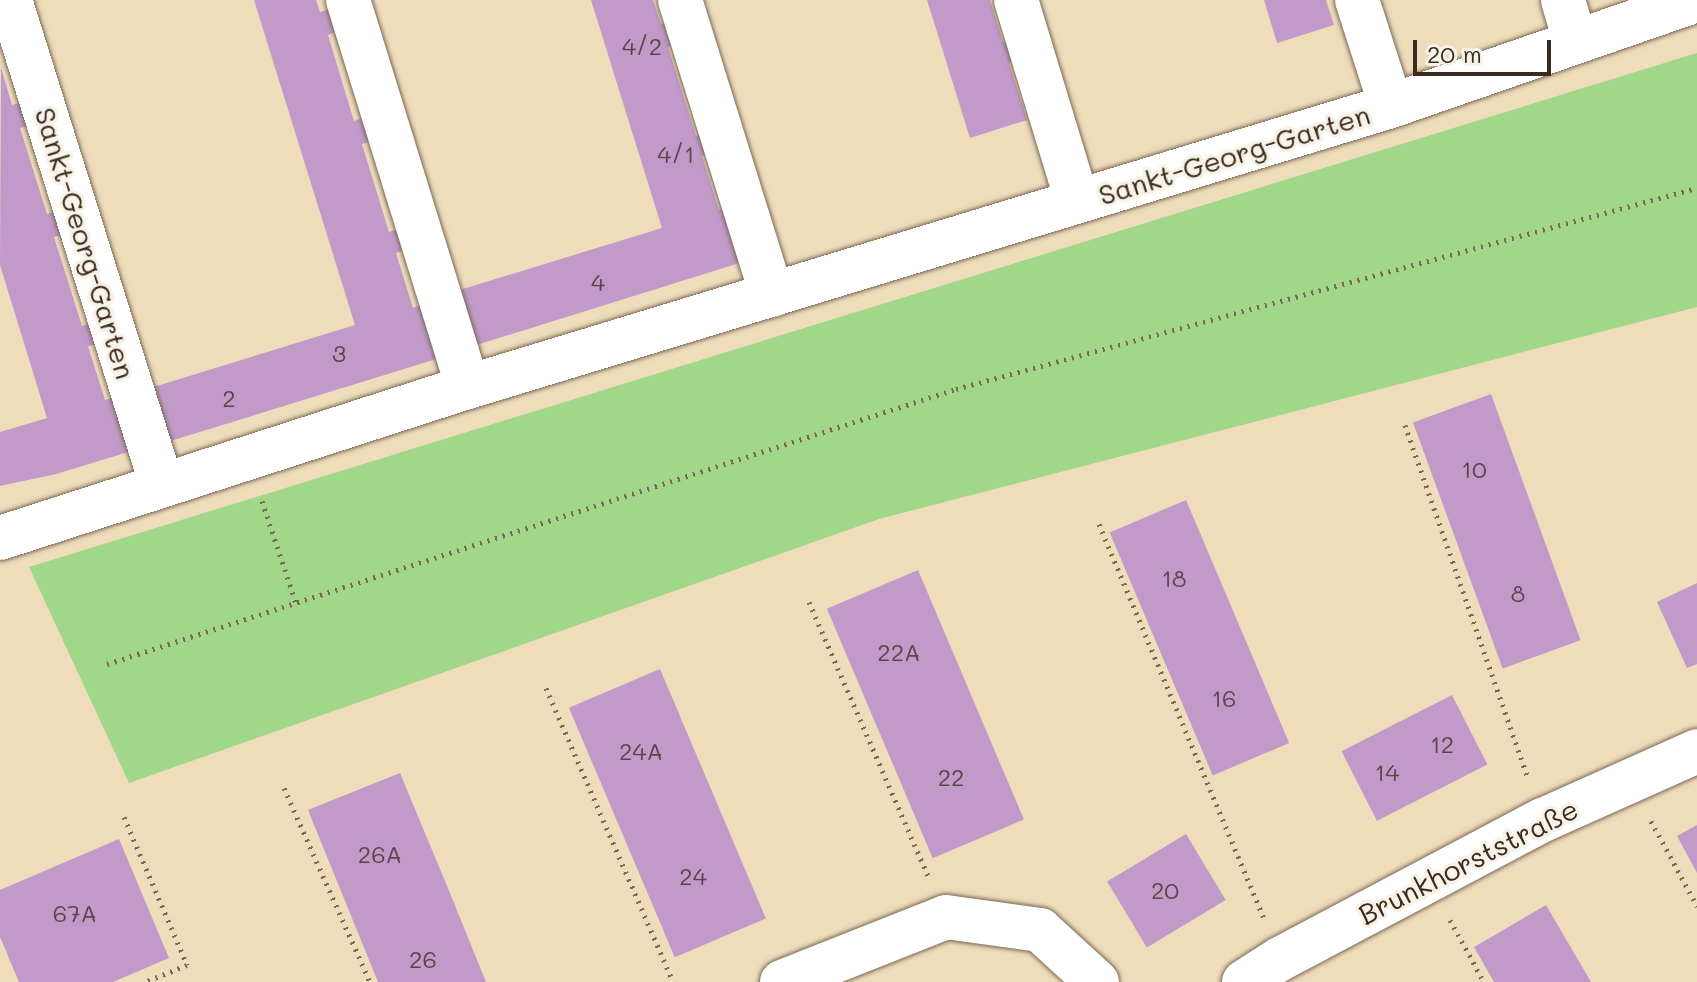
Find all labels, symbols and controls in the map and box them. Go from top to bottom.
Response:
scale bar [1417,24,1555,74]
house number: 4/2 [622,32,662,60]
text: 20 m [1427,38,1482,69]
street label: Sankt-Georg-Garten [1094,97,1374,211]
street label: Sankt-Georg-Garten [29,103,143,383]
house number: 4/1 [657,140,695,168]
house number: 4 [591,268,605,296]
house number: 3 [332,339,346,367]
house number: 2 [222,384,236,412]
house number: 10 [1461,455,1487,483]
house number: 18 [1161,564,1187,592]
house number: 8 [1511,579,1525,607]
house number: 22A [877,638,921,666]
house number: 16 [1211,684,1237,712]
house number: 12 [1430,730,1454,758]
house number: 24A [619,737,663,765]
house number: 14 [1375,758,1399,786]
house number: 22 [938,763,964,791]
street label: Brunkhorststraße [1353,791,1583,931]
house number: 26A [358,840,402,868]
house number: 24 [679,862,707,890]
house number: 20 [1151,876,1179,904]
house number: 67A [53,899,97,927]
house number: 26 [409,945,437,973]

